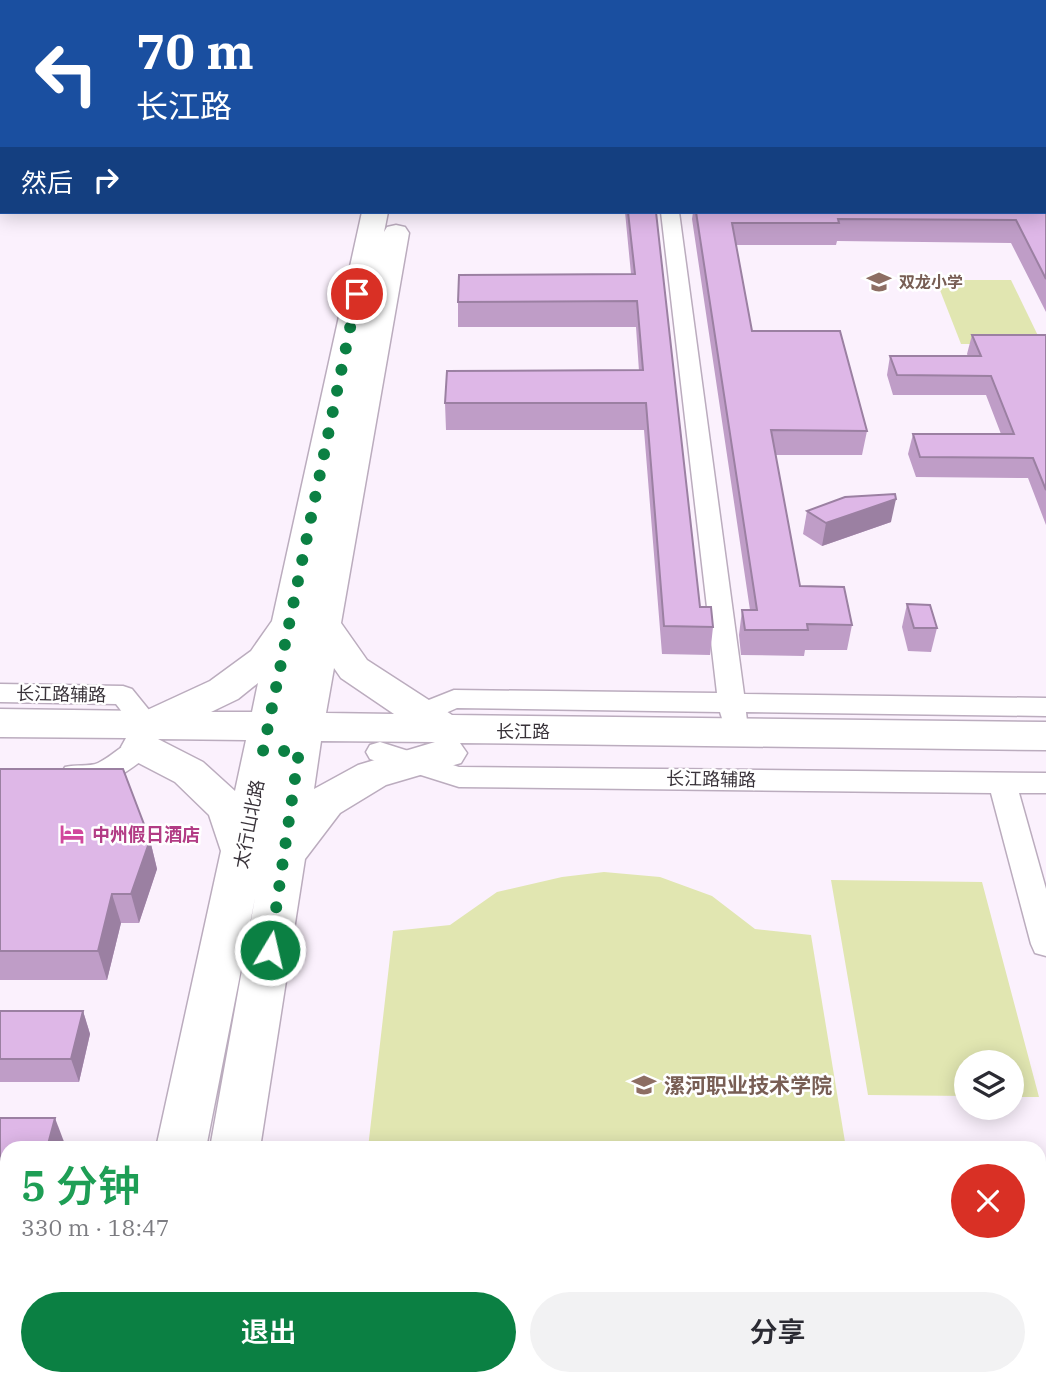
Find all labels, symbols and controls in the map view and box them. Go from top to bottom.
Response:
text: 70 m [136,19,254,82]
icon: left [21,28,112,119]
text: 长江路 [136,85,232,127]
icon: right [87,161,125,199]
text: 然后 [21,165,73,199]
pin [327,264,387,324]
school or university icon: 双龙小学 [865,268,893,296]
place label: 双龙小学 [899,272,963,292]
icon: arrive [338,275,376,313]
street label: 长江路辅路 [16,682,106,706]
street label: 长江路 [496,720,550,743]
street label: 长江路辅路 [666,767,756,791]
street label: 太行山北路 [229,778,269,870]
hotel icon: 中州假日酒店 [58,820,86,848]
place label: 中州假日酒店 [92,823,200,846]
position arrow [233,913,307,987]
map controls [954,1050,1024,1120]
button: layers [954,1050,1024,1120]
school or university icon: 漯河职业技术学院 [630,1071,658,1099]
place label: 漯河职业技术学院 [664,1071,832,1099]
text: 5 分钟 [21,1158,140,1213]
button: close [951,1164,1025,1238]
text: 330 m · 18:47 [21,1212,170,1242]
button: 退出 [21,1292,516,1372]
button: 分享 [530,1292,1025,1372]

